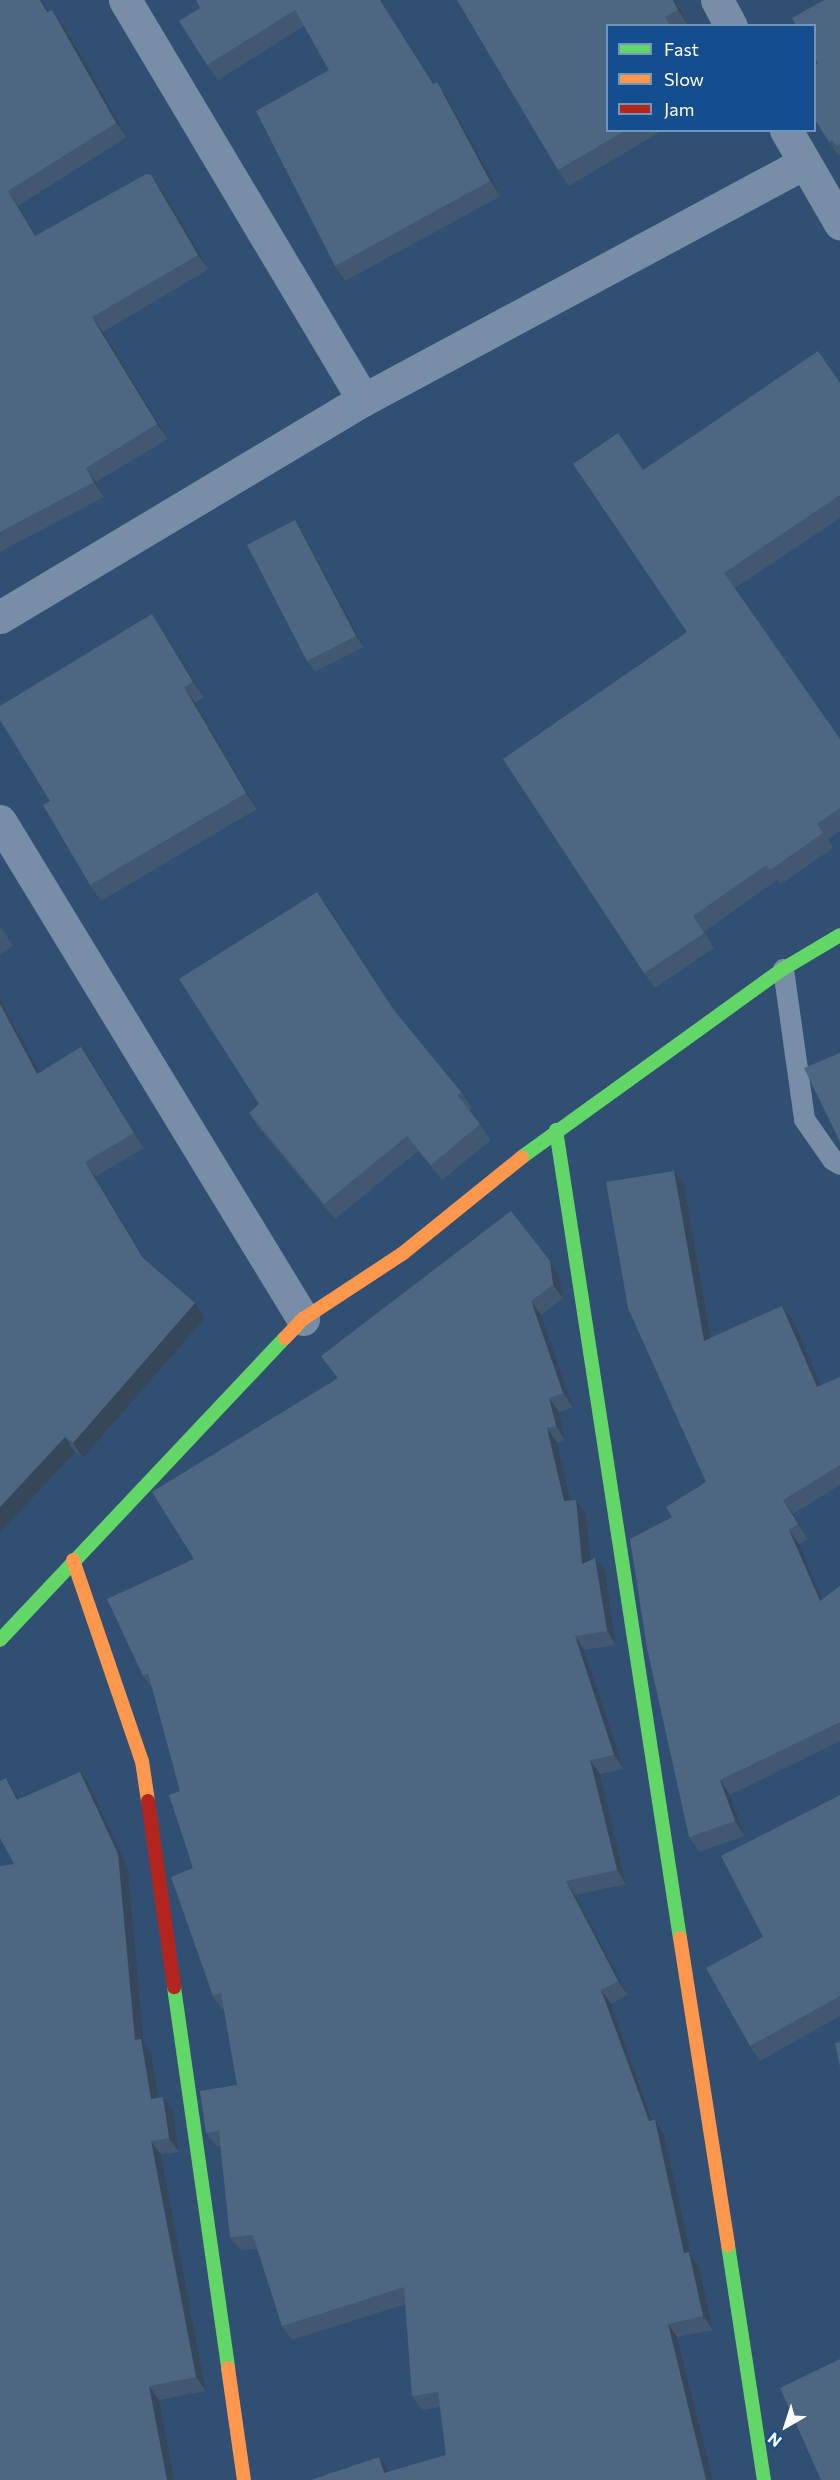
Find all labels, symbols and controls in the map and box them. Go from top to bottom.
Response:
legend [606,24,816,132]
text: Fast [664,38,699,60]
text: Slow [664,68,704,90]
text: Jam [664,98,694,120]
north arrow [756,2396,816,2456]
text: N [764,2429,785,2452]

